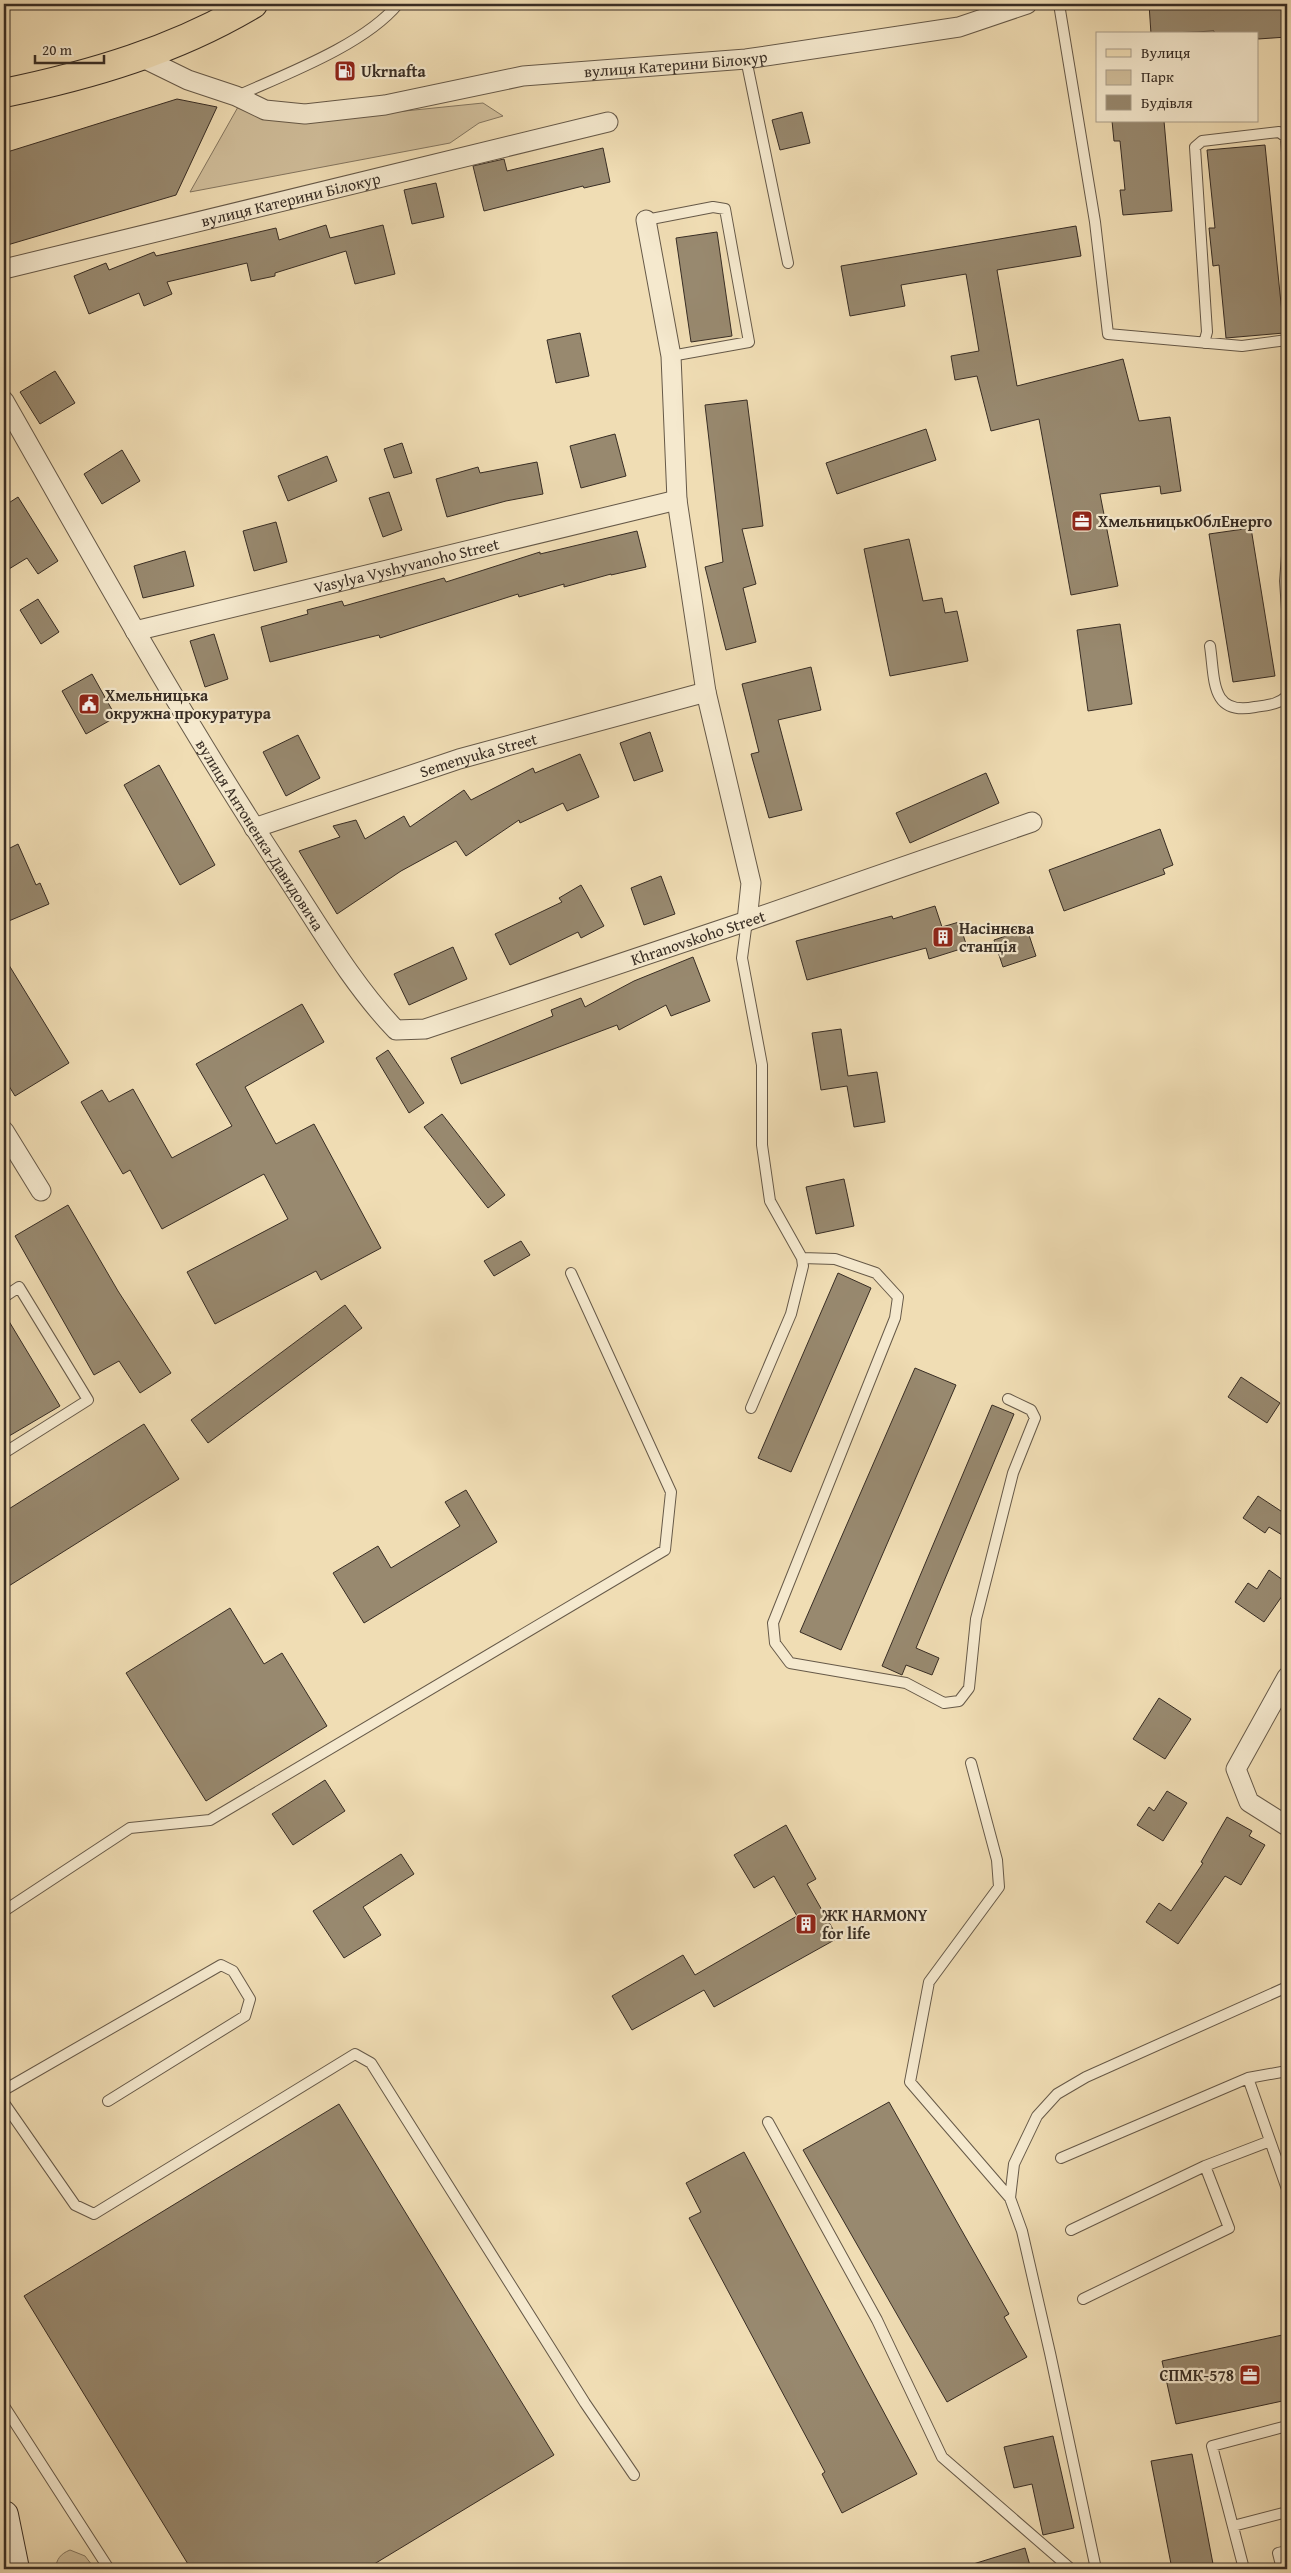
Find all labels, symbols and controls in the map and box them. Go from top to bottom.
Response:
scale bar [35,32,104,64]
legend [1096,32,1258,122]
text: 20 m [42,39,73,60]
text: Вулиця [1141,42,1191,63]
street label: вулиця Катерини Білокур [583,44,769,83]
fuel station icon: Ukrnafta [333,59,357,83]
place label: Ukrnafta [361,59,427,83]
text: Парк [1141,66,1174,87]
text: Будівля [1141,92,1193,113]
street label: вулиця Катерини Білокур [198,166,383,233]
office icon: ХмельницькОблЕнерго [1070,509,1094,533]
place label: ХмельницькОблЕнерго [1098,509,1273,533]
street label: Vasylya Vyshyvanoho Street [311,531,502,599]
place label: Хмельницька окружна прокуратура [105,683,272,725]
public building icon: Хмельницька окружна прокуратура [77,692,101,716]
street label: Semenyuka Street [416,726,540,783]
street label: вулиця Антоненка-Давидовича [190,734,330,936]
street label: Khranovskoho Street [627,903,769,971]
place label: Насіннєва станція [959,916,1035,958]
building icon: Насіннєва станція [931,925,955,949]
place label: ЖК HARMONY for life [821,1903,928,1945]
building icon: ЖК HARMONY for life [794,1912,818,1936]
place label: СПМК-578 [1159,2363,1234,2387]
office icon: СПМК-578 [1238,2363,1262,2387]

